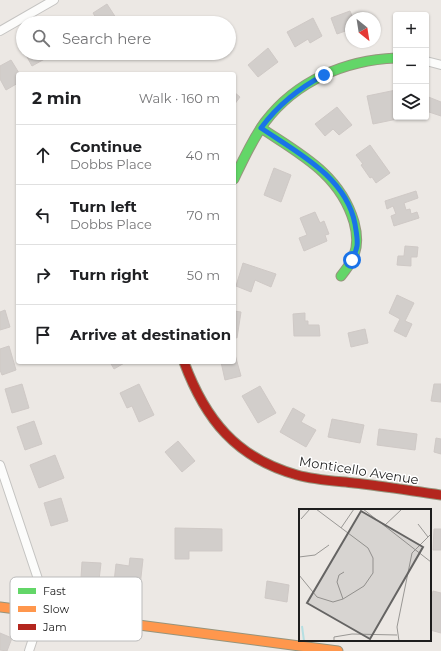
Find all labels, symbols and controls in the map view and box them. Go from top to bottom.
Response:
north arrow [345,12,381,48]
map controls [393,12,429,120]
button: + [393,12,429,48]
search box [16,16,236,60]
icon: search [30,27,52,49]
text: Search here [62,29,151,48]
button: − [393,48,429,84]
route end [315,66,333,84]
button: layers [393,84,429,120]
text: 2 min [32,88,82,108]
text: Walk · 160 m [139,90,220,106]
text: Continue [70,137,142,156]
icon: ahead [32,144,54,166]
text: 40 m [186,147,220,163]
text: Dobbs Place [70,156,152,172]
text: Turn left [70,197,137,216]
icon: left [32,204,54,226]
text: 70 m [187,207,220,223]
text: Dobbs Place [70,216,152,232]
route start [343,251,361,269]
icon: right [32,264,54,286]
text: Turn right [70,265,149,284]
text: 50 m [187,267,220,283]
icon: arrive [32,324,54,346]
text: Arrive at destination [70,325,231,344]
street label: Monticello Avenue [298,453,420,487]
inset map [299,509,431,641]
legend [10,577,142,641]
text: Fast [43,584,67,598]
text: Slow [43,602,69,616]
text: Jam [42,620,67,634]

